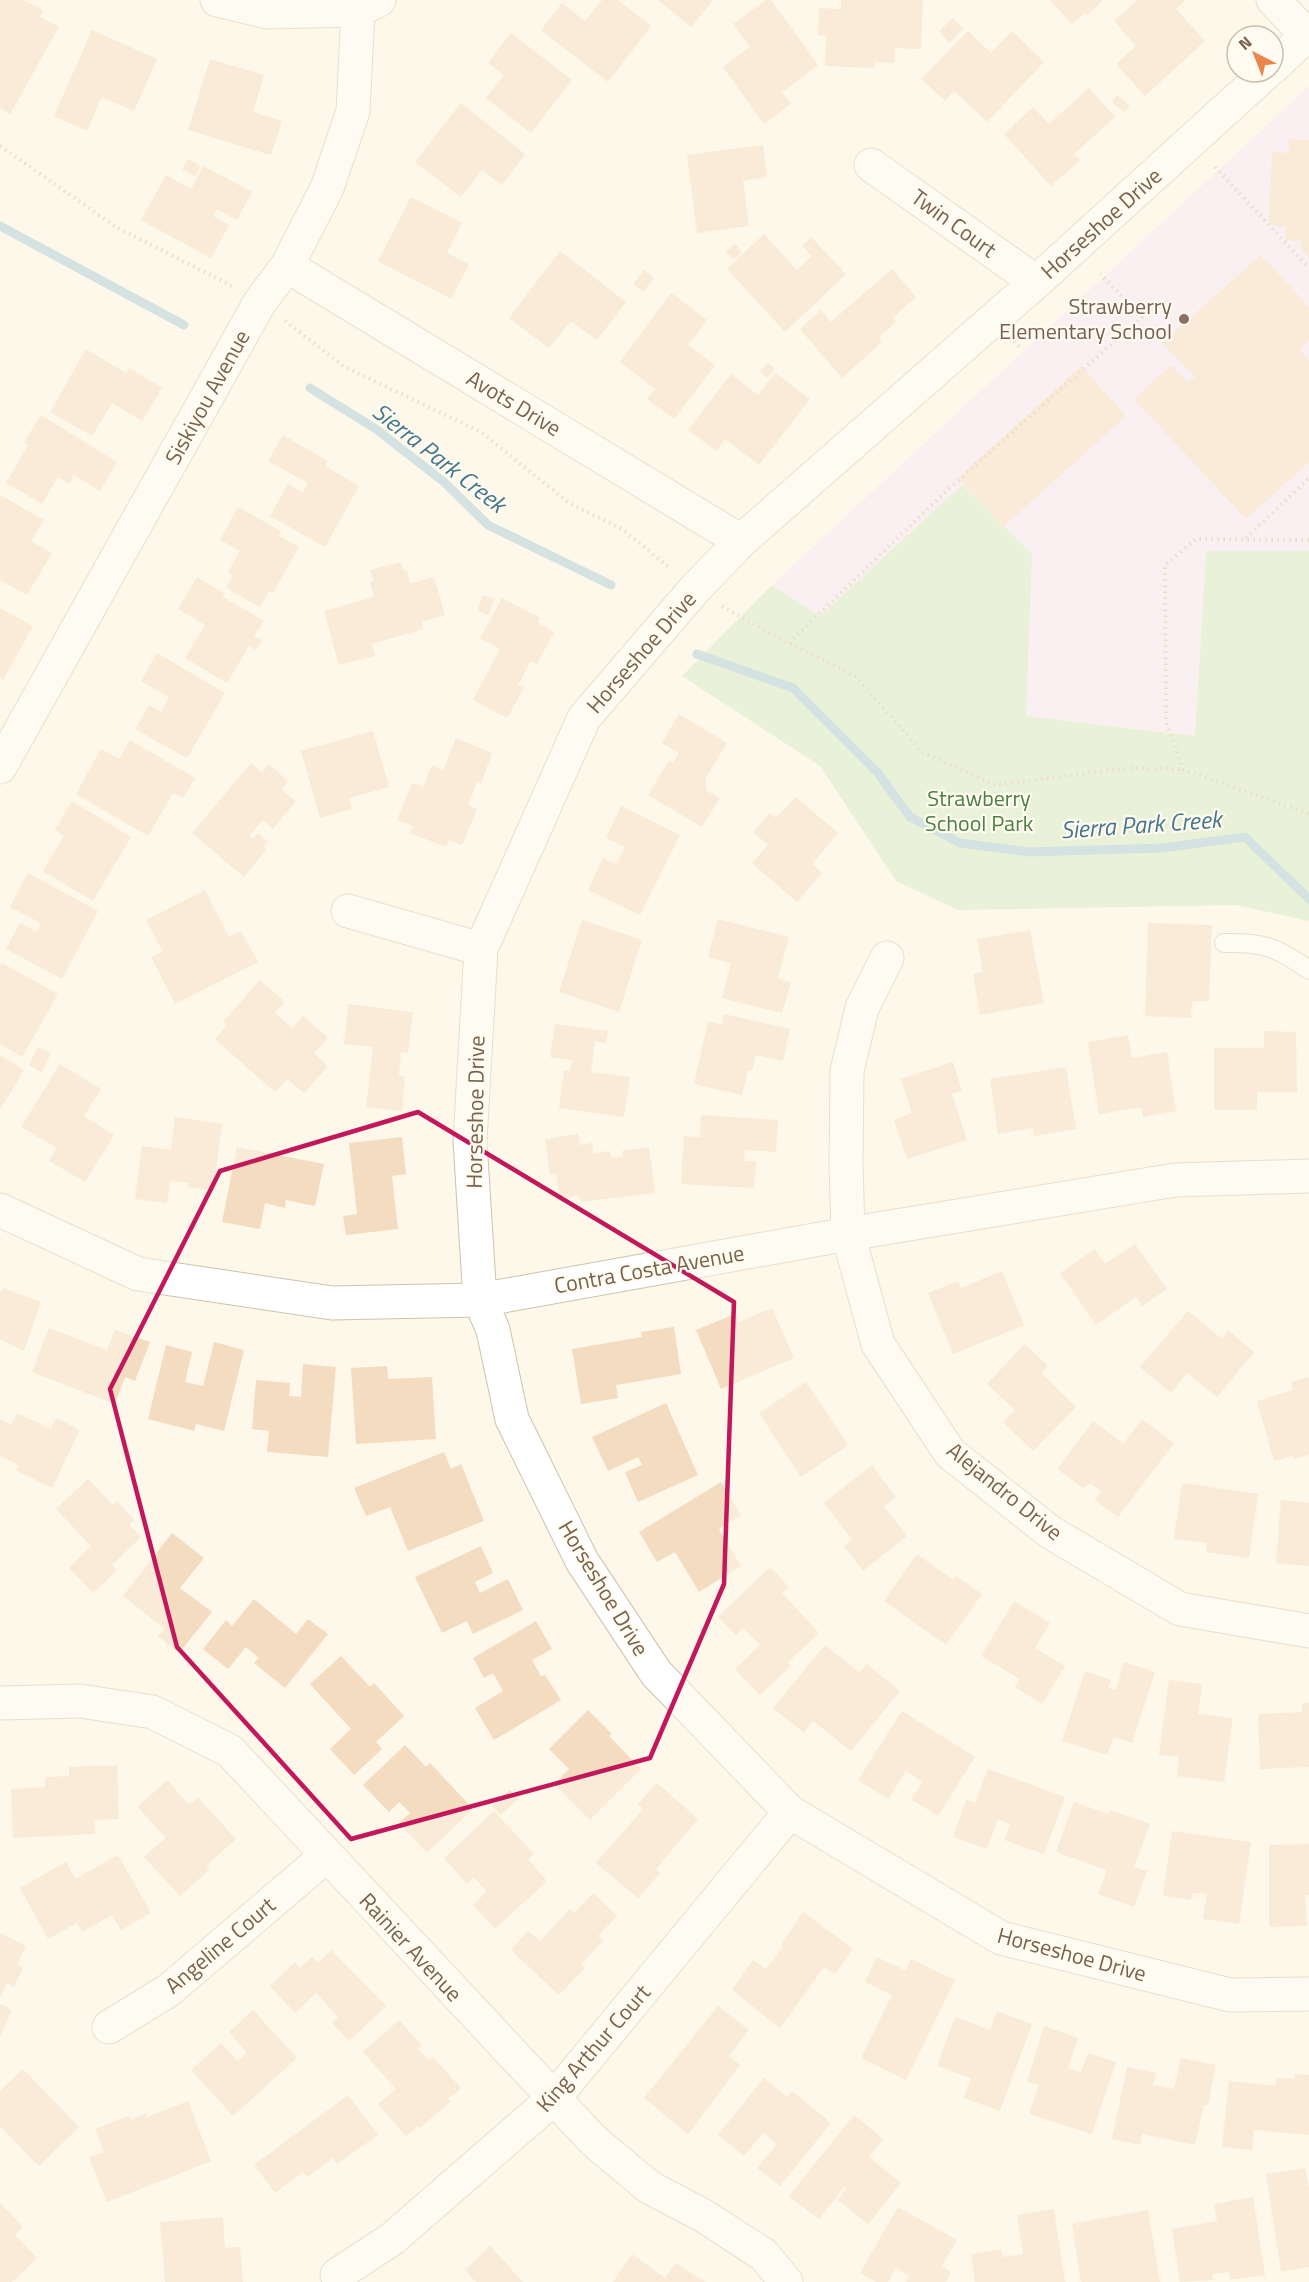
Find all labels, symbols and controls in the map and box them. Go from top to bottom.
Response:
north arrow [1225,24,1285,84]
text: N [1233,30,1257,55]
street label: Horseshoe Drive [1033,159,1169,287]
street label: Twin Court [904,180,1004,266]
place label: Strawberry Elementary School [999,289,1172,348]
marker: Strawberry Elementary School [1177,312,1191,326]
street label: Siskiyou Avenue [156,323,258,471]
street label: Avots Drive [460,361,568,445]
water label: Sierra Park Creek [365,393,517,523]
street label: Horseshoe Drive [578,583,704,721]
park label: Strawberry School Park [925,781,1034,840]
water label: Sierra Park Creek [1059,800,1226,848]
street label: Horseshoe Drive [457,1035,493,1189]
street label: Contra Costa Avenue [551,1236,747,1302]
street label: Alejandro Drive [940,1434,1070,1548]
street label: Horseshoe Drive [550,1514,658,1662]
street label: Rainier Avenue [351,1885,471,2009]
street label: Angeline Court [157,1888,283,2002]
street label: Horseshoe Drive [994,1918,1150,1990]
street label: King Arthur Court [528,1976,659,2120]

